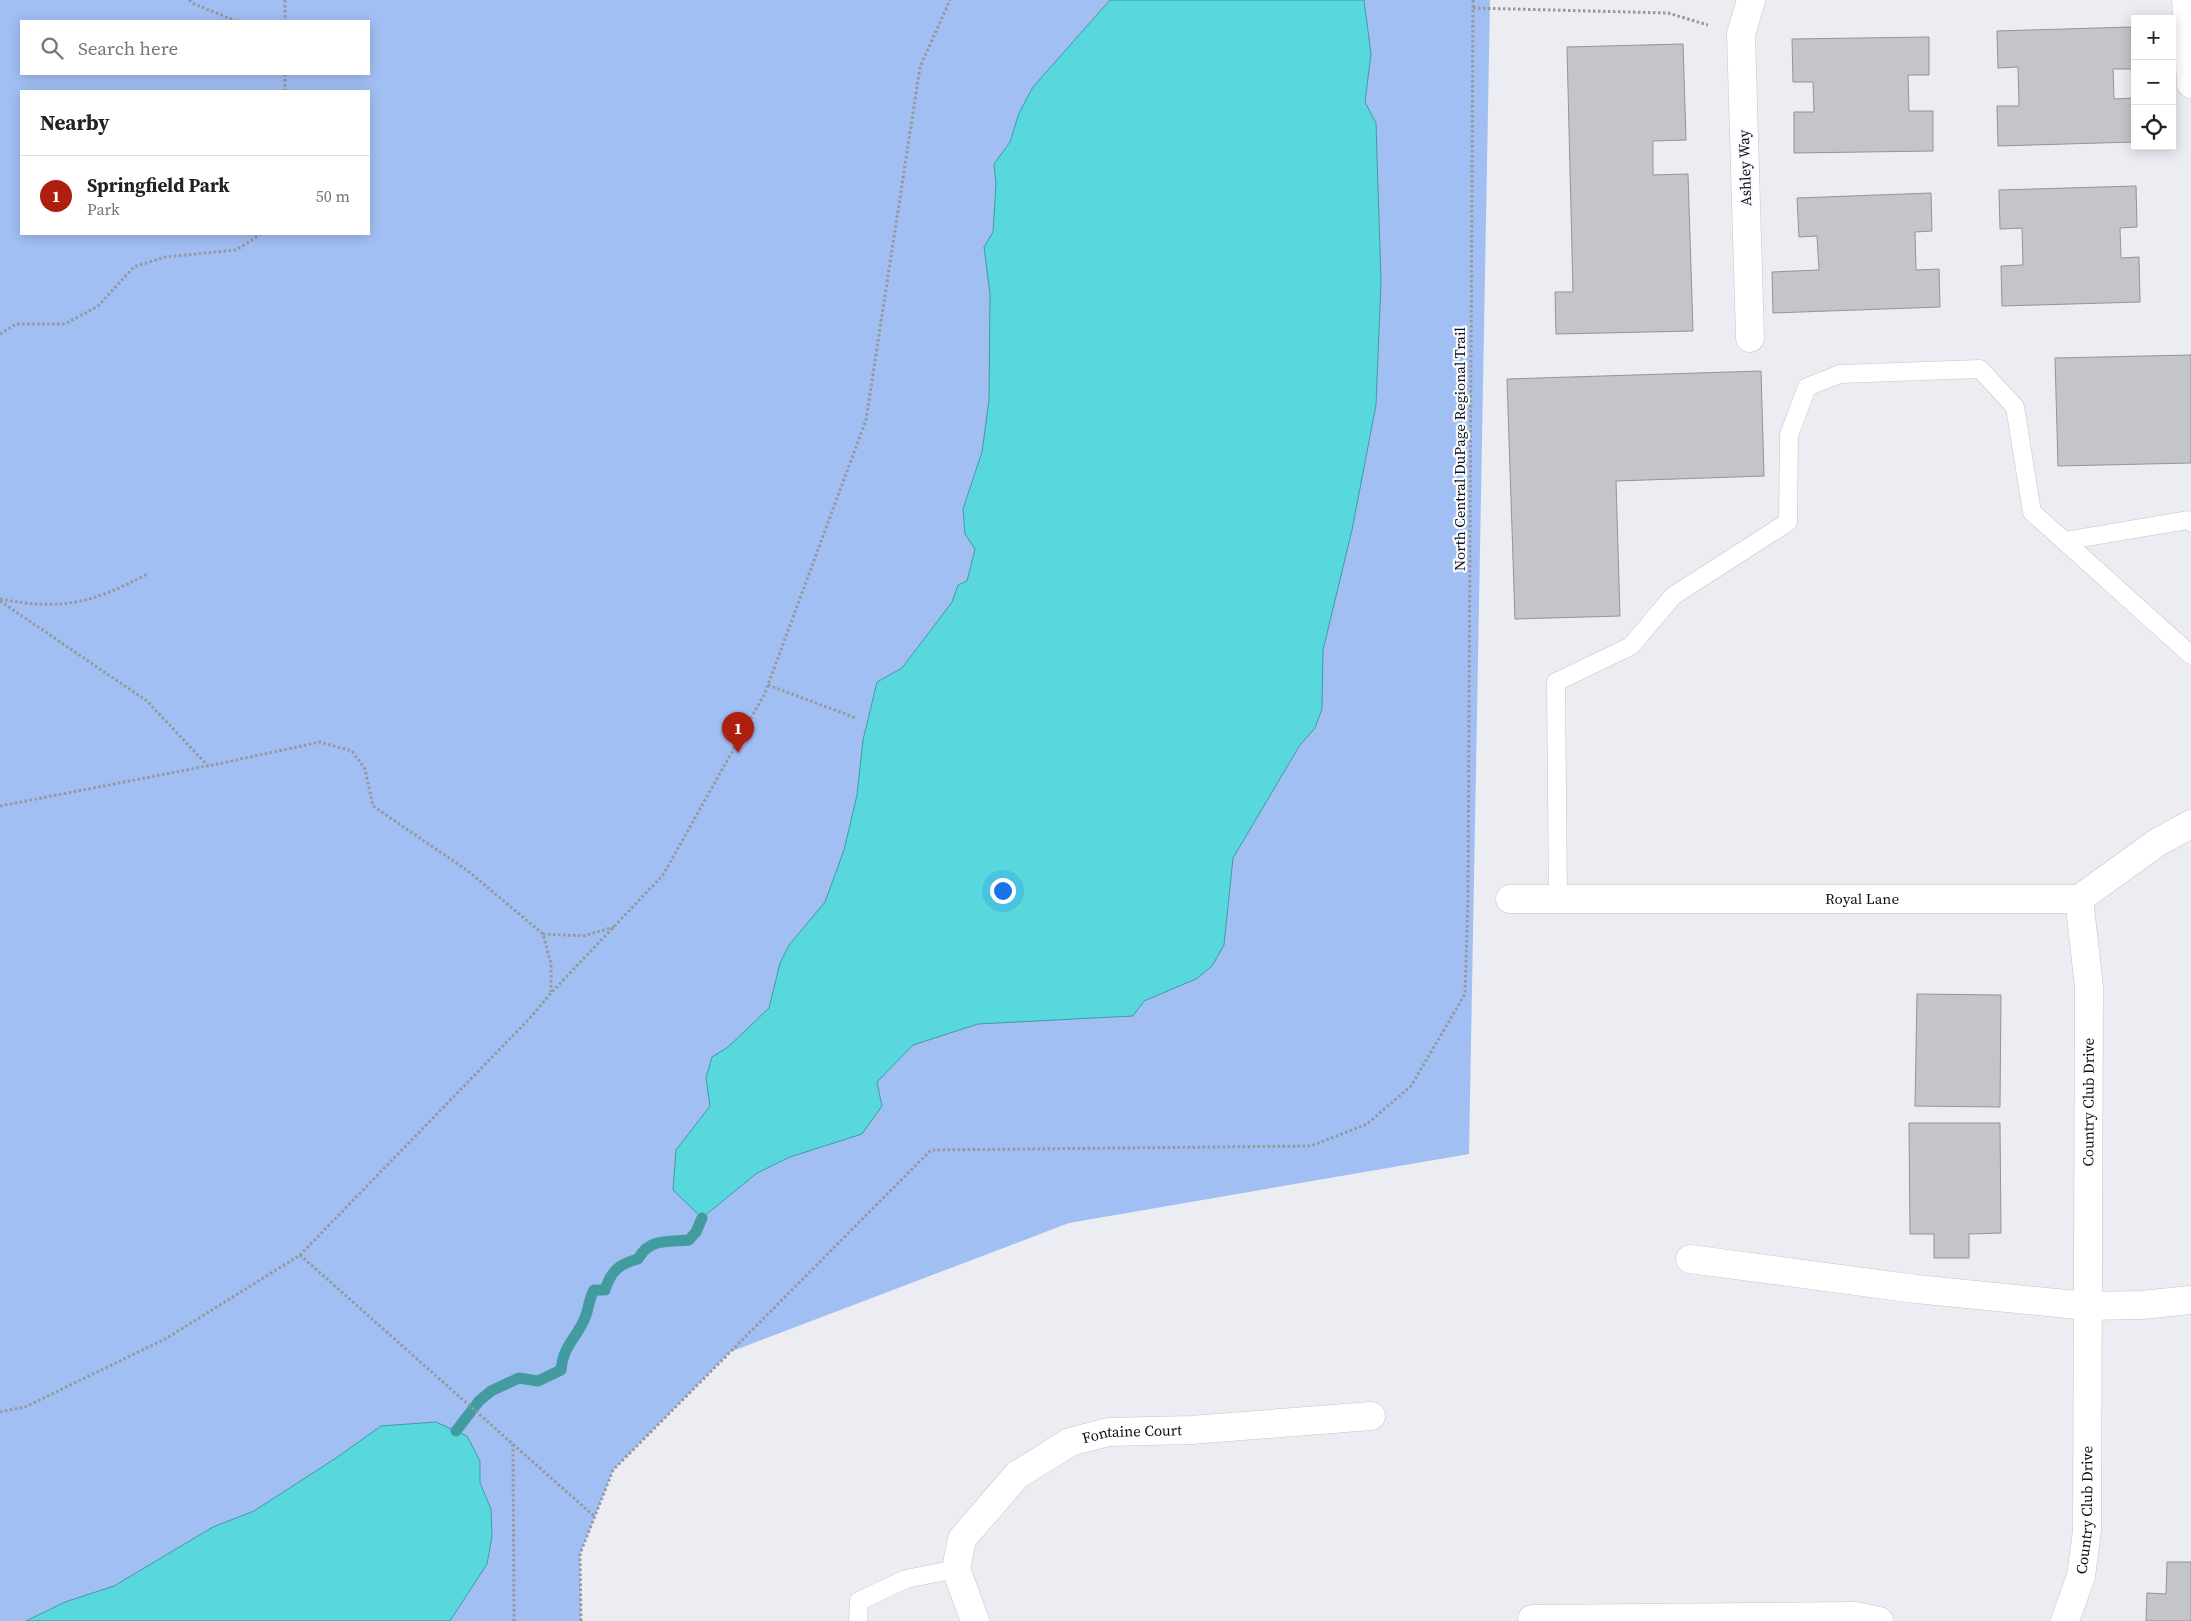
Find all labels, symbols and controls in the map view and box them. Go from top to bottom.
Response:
map controls [2131,15,2176,150]
button: + [2131,15,2176,60]
search box [20,20,370,75]
icon: search [38,34,66,62]
text: Search here [78,35,178,61]
button: − [2131,60,2176,105]
button: locate [2131,105,2176,150]
text: Nearby [40,108,110,137]
street label: Ashley Way [1733,129,1756,207]
text: Springfield Park [87,172,230,198]
text: 1 [52,185,60,207]
text: 50 m [316,185,350,207]
text: Park [87,198,120,220]
street label: North Central DuPage Regional Trail [1449,327,1470,571]
pin: 1 [722,712,754,753]
your location [990,878,1016,904]
street label: Royal Lane [1825,888,1899,909]
street label: Country Club Drive [2077,1037,2099,1167]
street label: Fontaine Court [1080,1419,1182,1448]
street label: Country Club Drive [2070,1445,2097,1576]

